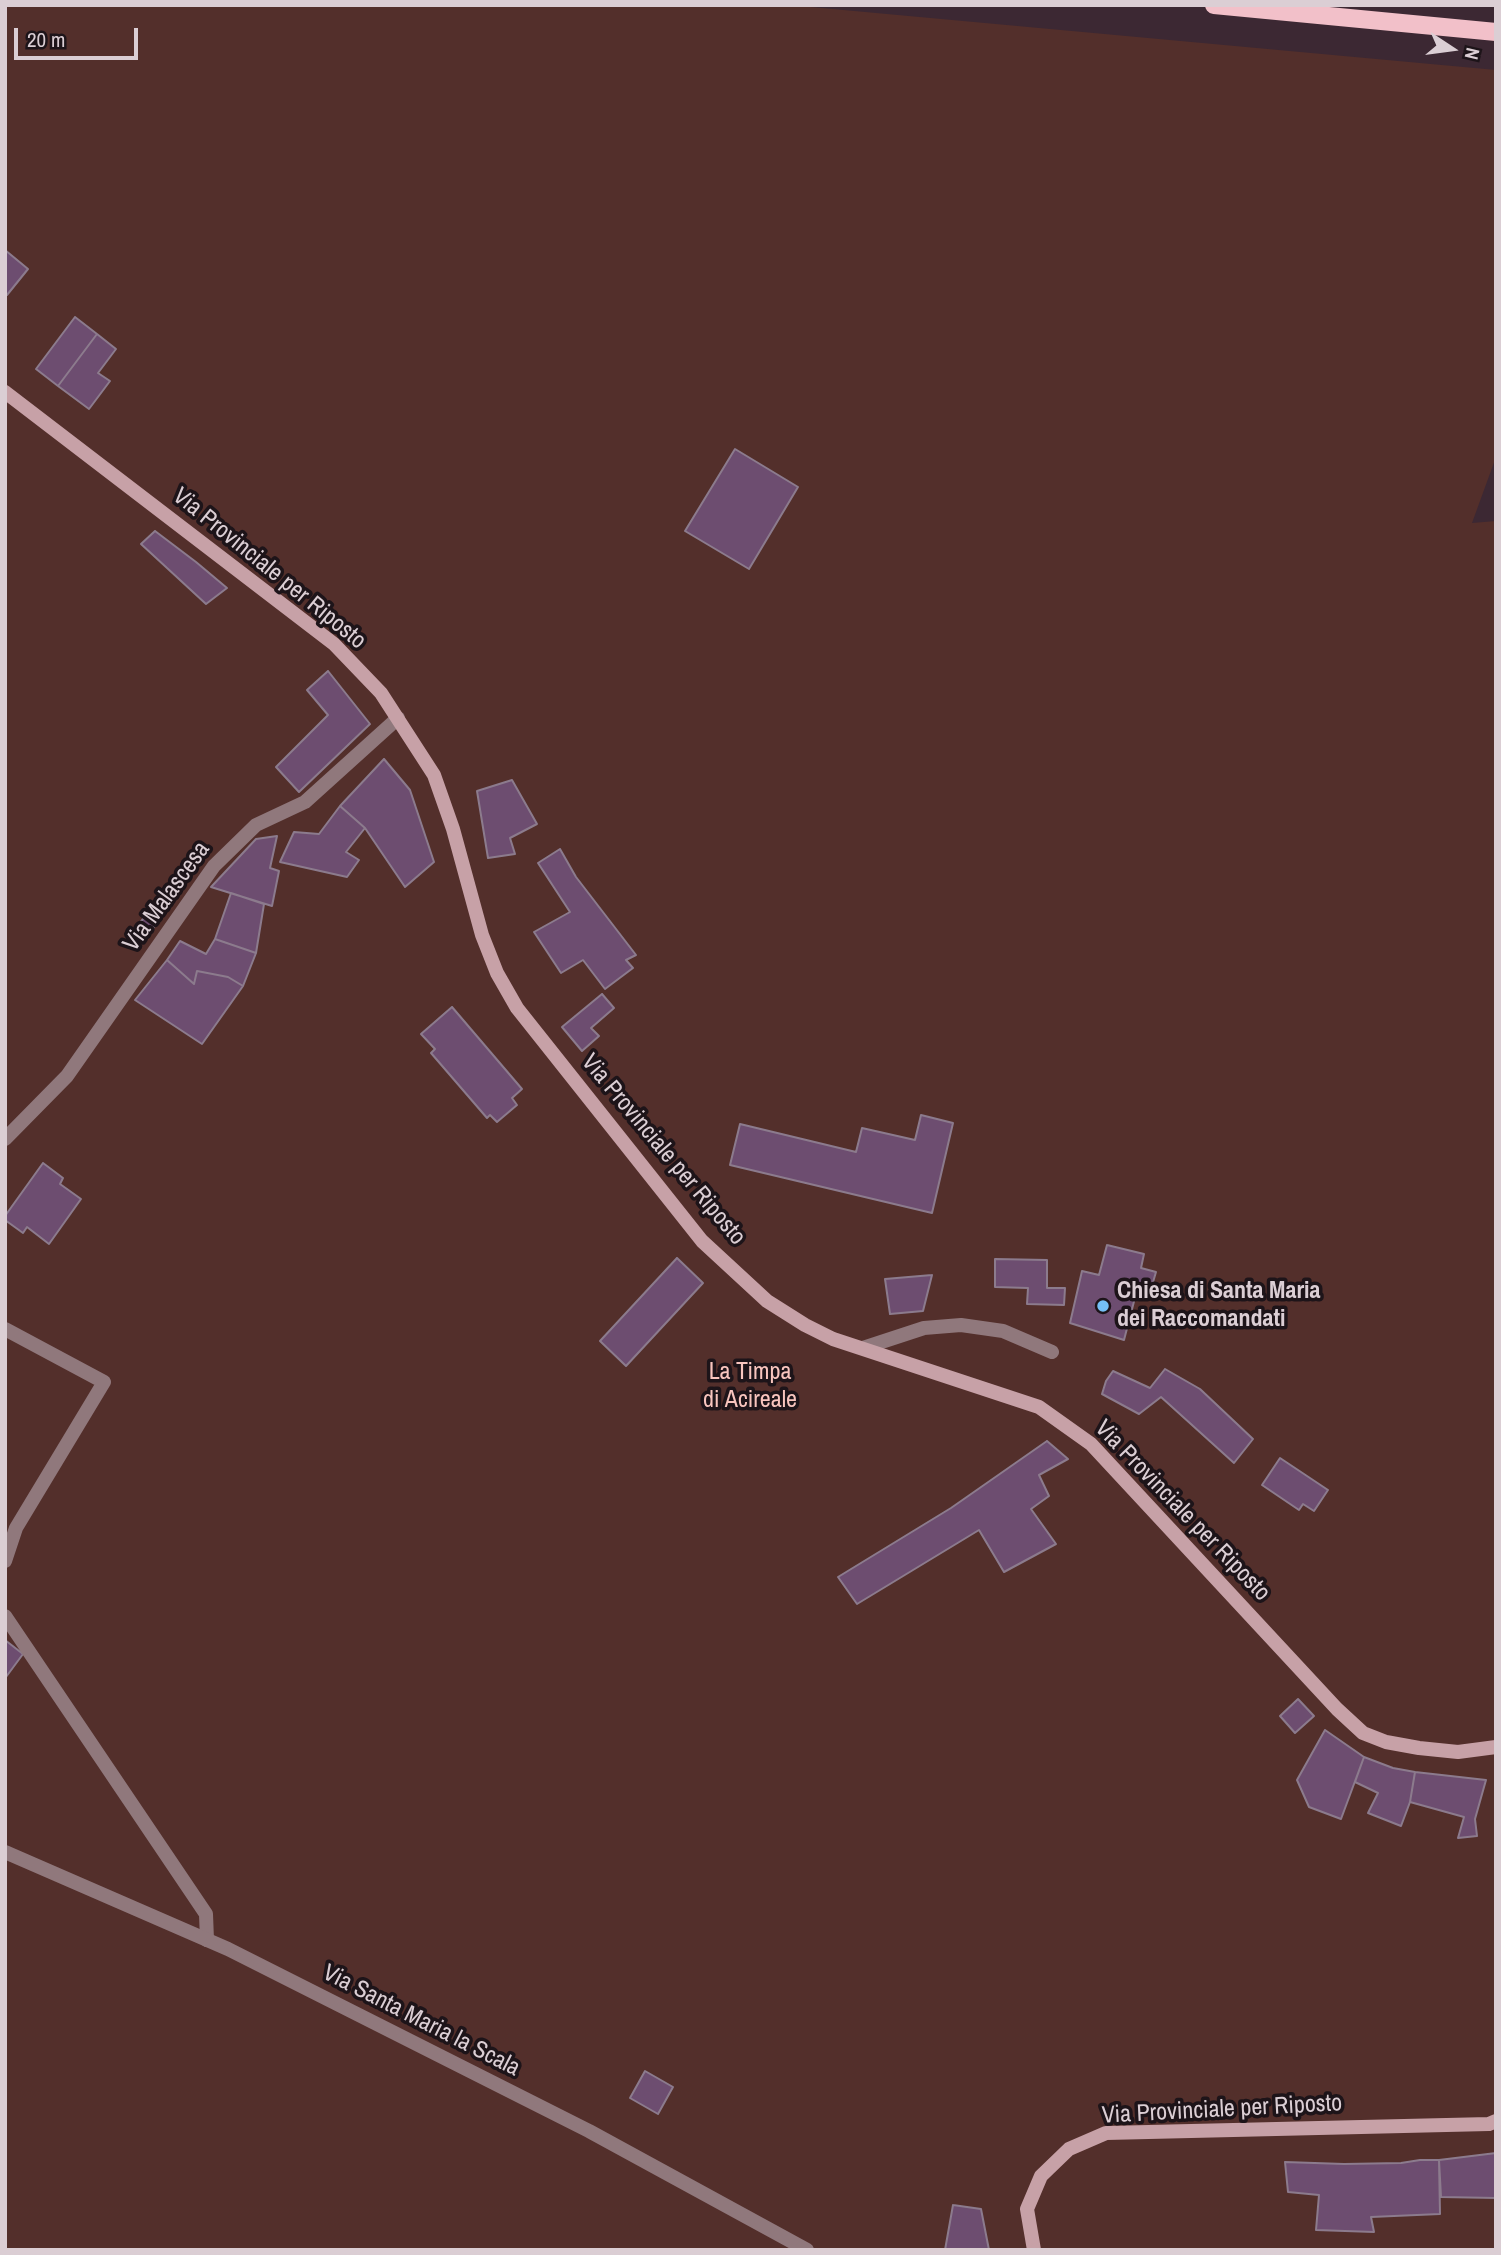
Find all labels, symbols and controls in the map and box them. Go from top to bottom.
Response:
scale bar [18,14,142,58]
north arrow [1417,14,1487,84]
text: 20 m [27,25,65,54]
text: N [1459,45,1486,62]
street label: Via Provinciale per Riposto [167,482,371,656]
street label: Via Malascesa [118,836,216,958]
street label: Via Provinciale per Riposto [575,1049,751,1251]
place label: Chiesa di Santa Maria dei Raccomandati [1117,1278,1320,1334]
marker: Chiesa di Santa Maria dei Raccomandati [1095,1298,1111,1314]
park label: La Timpa di Acireale [703,1359,797,1415]
street label: Via Provinciale per Riposto [1088,1415,1276,1607]
street label: Via Santa Maria la Scala [318,1959,524,2083]
street label: Via Provinciale per Riposto [1101,2089,1343,2131]

